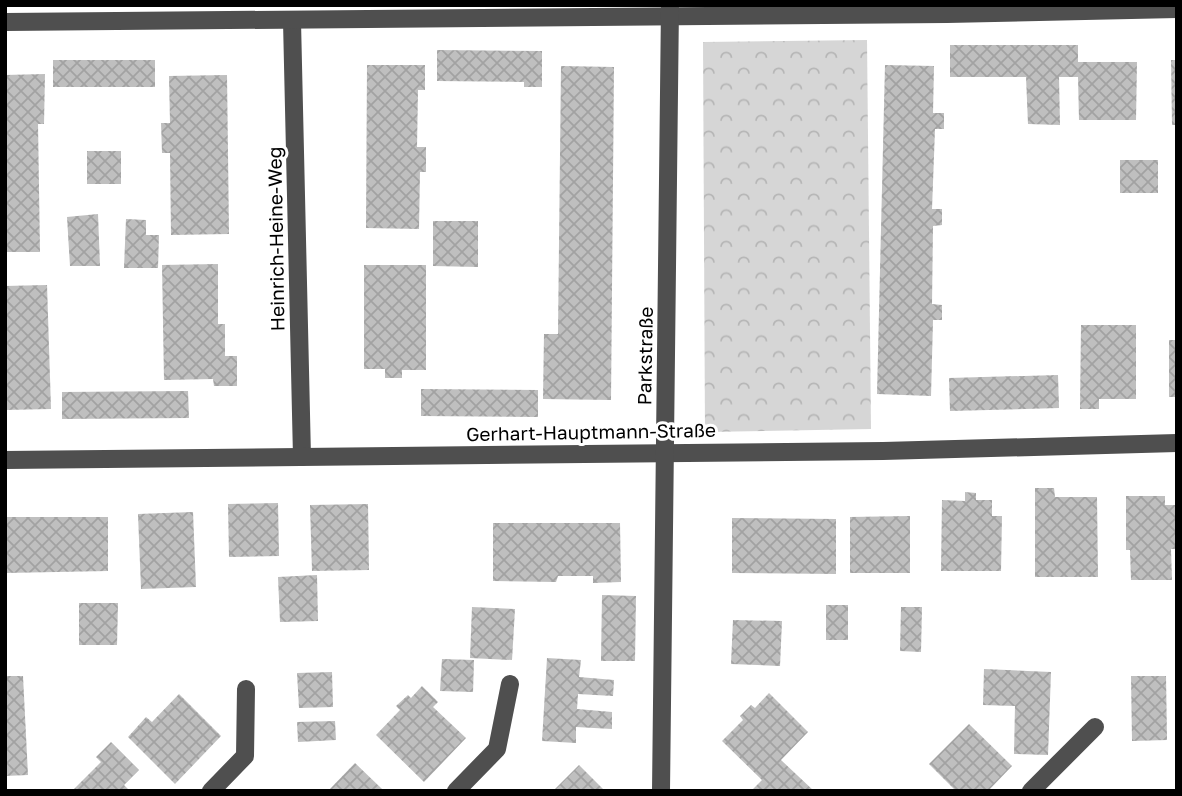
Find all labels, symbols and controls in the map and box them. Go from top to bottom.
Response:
street label: Heinrich-Heine-Weg [262,146,289,332]
street label: Parkstraße [632,306,657,406]
street label: Gerhart-Hauptmann-Straße [466,418,716,445]

